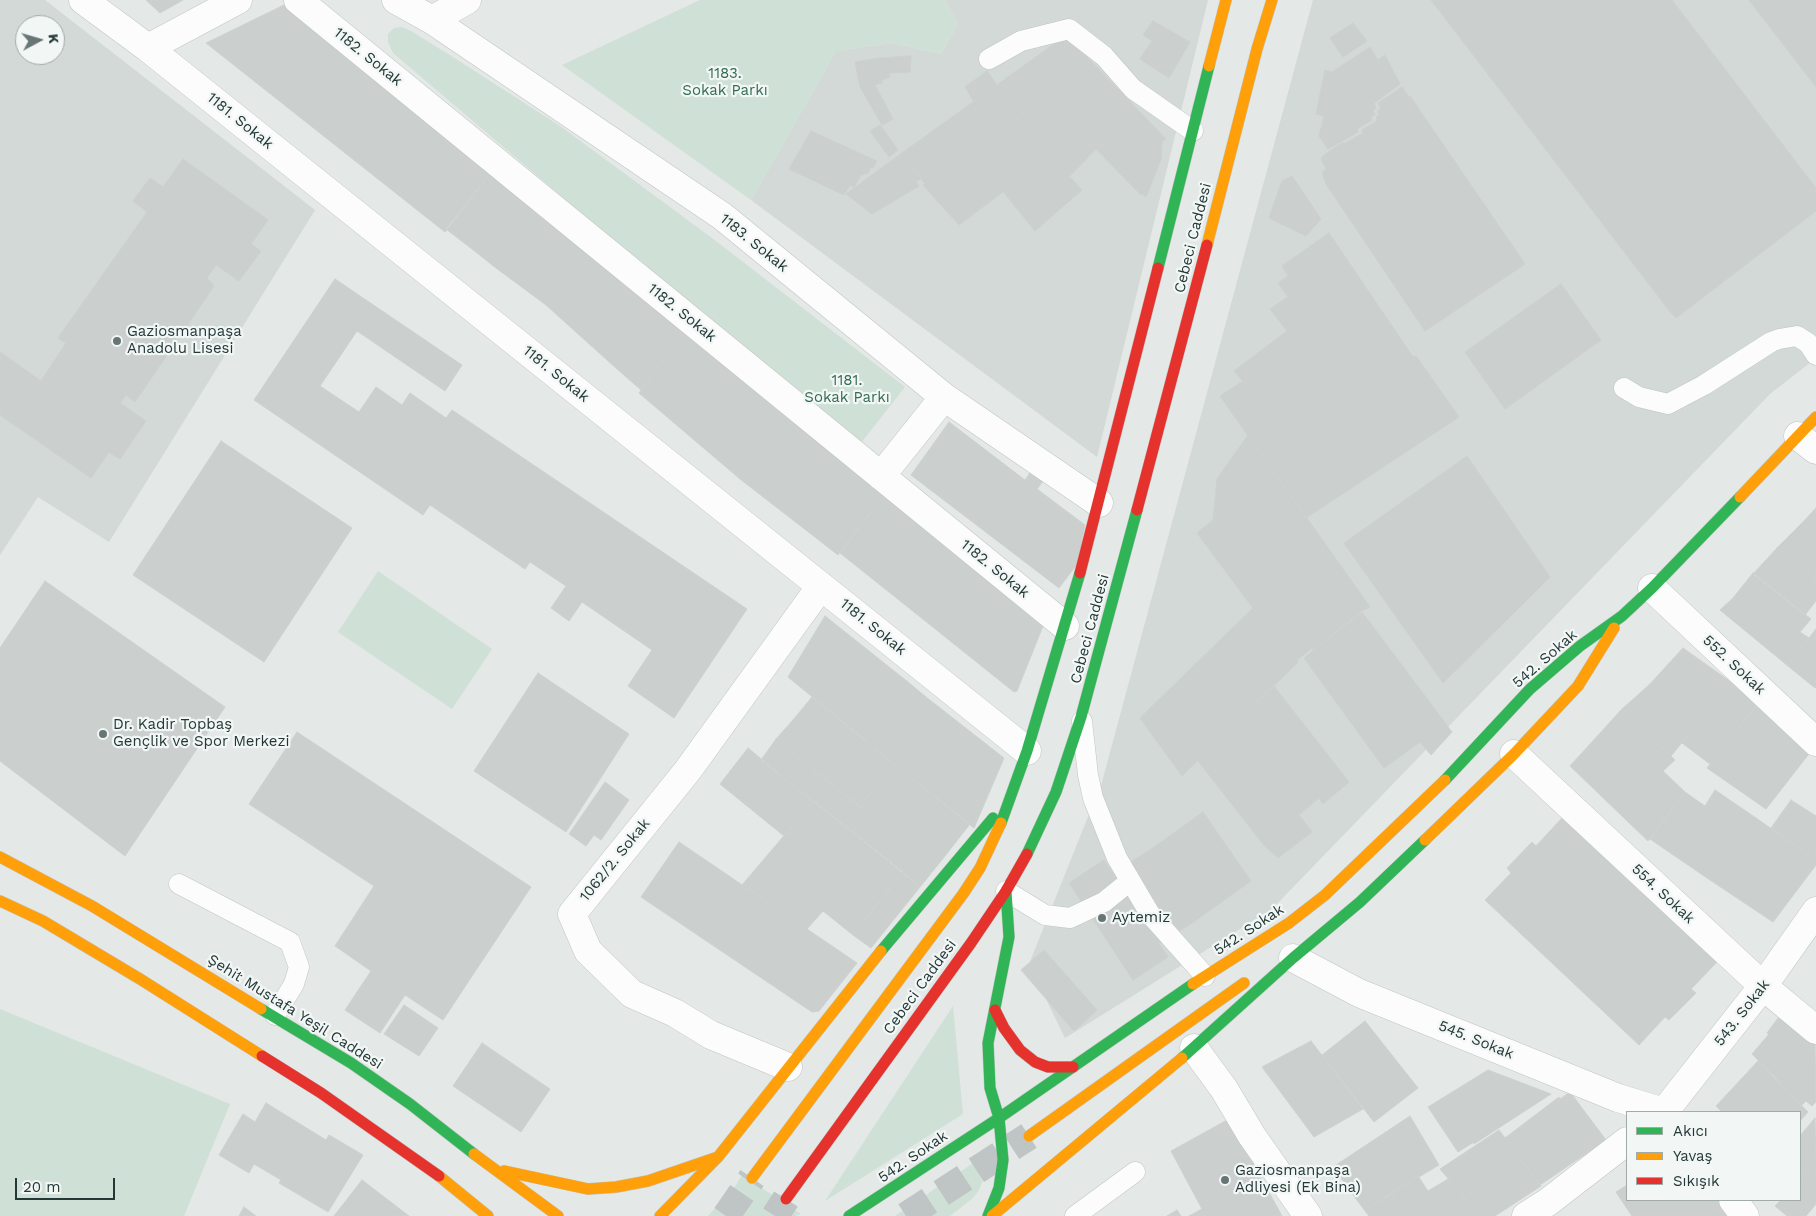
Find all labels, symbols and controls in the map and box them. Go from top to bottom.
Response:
north arrow [15,15,65,65]
street label: 1182. Sokak [330,24,406,90]
text: K [45,33,62,44]
park label: 1183. Sokak Parkı [682,65,768,100]
street label: 1181. Sokak [203,89,277,153]
street label: Cebeci Caddesi [1171,181,1215,295]
street label: 1183. Sokak [716,210,792,276]
street label: 1182. Sokak [644,280,720,346]
place label: Gaziosmanpaşa Anadolu Lisesi [127,323,242,358]
marker: Gaziosmanpaşa Anadolu Lisesi [111,335,123,347]
street label: 1181. Sokak [519,342,593,406]
park label: 1181. Sokak Parkı [804,372,890,407]
street label: 1182. Sokak [957,536,1033,602]
street label: Cebeci Caddesi [1067,572,1113,686]
street label: 1181. Sokak [836,595,910,659]
street label: 542. Sokak [1509,626,1581,692]
street label: 552. Sokak [1699,631,1769,699]
place label: Dr. Kadir Topbaş Gençlik ve Spor Merkezi [113,716,290,751]
marker: Dr. Kadir Topbaş Gençlik ve Spor Merkezi [97,728,109,740]
street label: 1062/2. Sokak [576,815,654,905]
street label: 554. Sokak [1628,860,1698,928]
street label: 542. Sokak [1211,901,1287,959]
place label: Aytemiz [1112,909,1170,927]
marker: Aytemiz [1096,912,1108,924]
street label: Cebeci Caddesi [880,936,960,1038]
street label: Şehit Mustafa Yeşil Caddesi [204,951,386,1073]
street label: 543. Sokak [1710,976,1774,1050]
street label: 545. Sokak [1436,1017,1516,1063]
legend [1626,1111,1801,1201]
text: Akıcı [1673,1122,1708,1140]
street label: 542. Sokak [875,1127,951,1187]
text: Yavaş [1673,1147,1713,1165]
place label: Gaziosmanpaşa Adliyesi (Ek Bina) [1235,1162,1361,1197]
scale bar [18,1168,118,1200]
text: Sıkışık [1673,1172,1719,1190]
marker: Gaziosmanpaşa Adliyesi (Ek Bina) [1219,1174,1231,1186]
text: 20 m [23,1178,61,1196]

